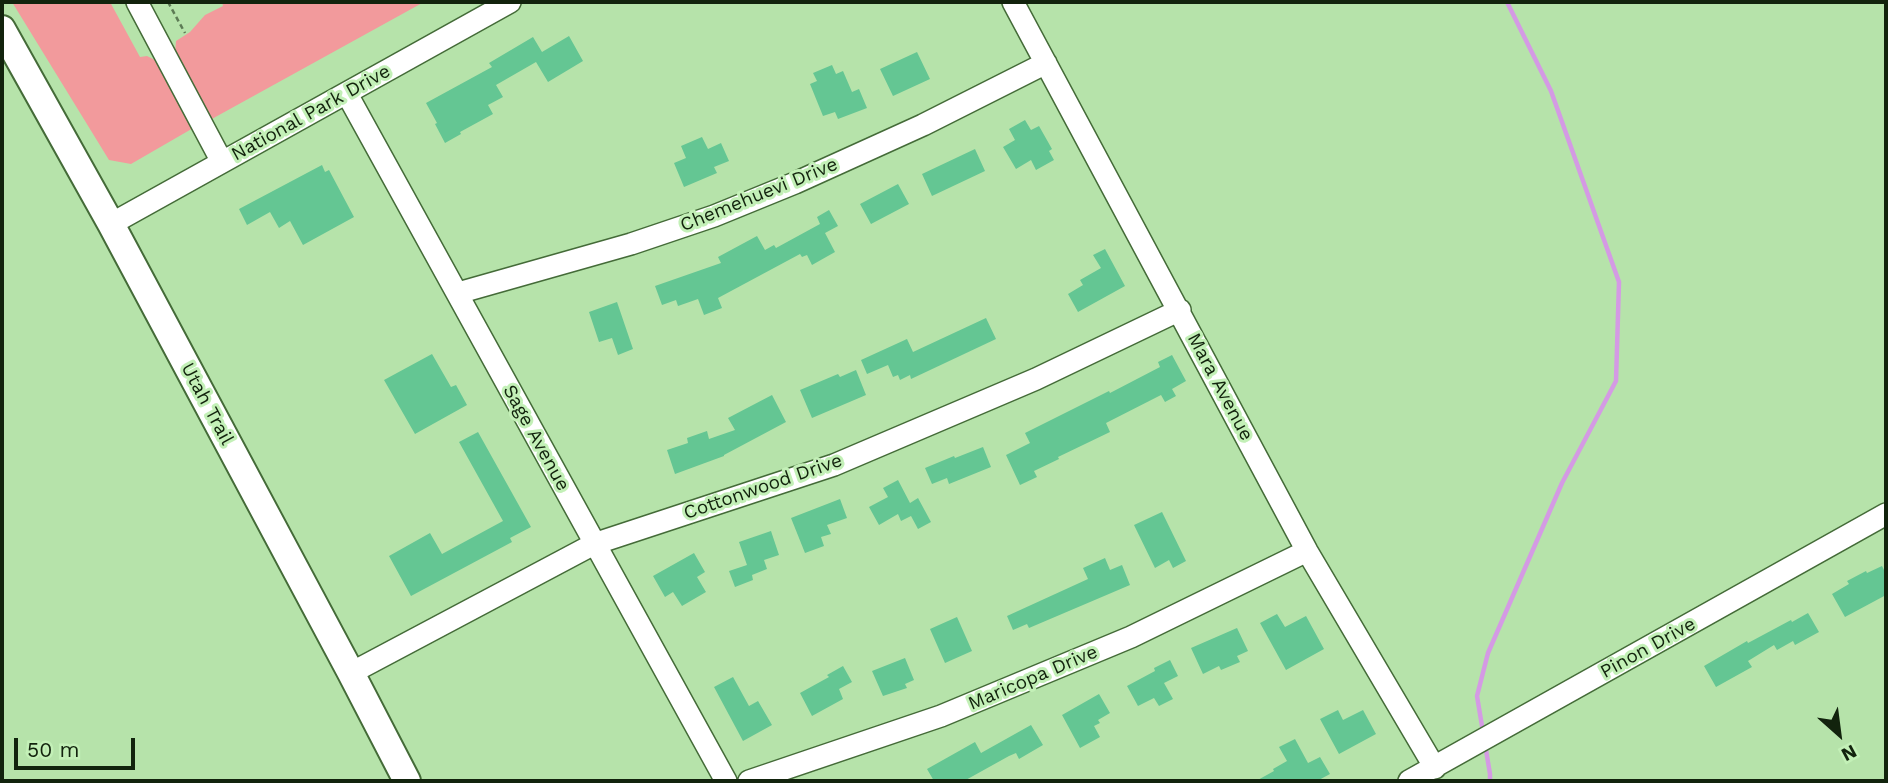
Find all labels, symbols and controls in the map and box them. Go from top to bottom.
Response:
street label: National Park Drive [228,60,394,166]
street label: Chemehuevi Drive [677,153,841,237]
street label: Mara Avenue [1182,329,1258,445]
street label: Utah Trail [176,359,238,449]
street label: Sage Avenue [498,381,574,495]
street label: Cottonwood Drive [681,449,845,525]
street label: Pinon Drive [1596,613,1700,683]
street label: Maricopa Drive [965,641,1101,715]
north arrow [1804,699,1874,769]
scale bar [18,724,138,768]
text: 50 m [27,737,79,762]
text: N [1837,740,1861,766]

